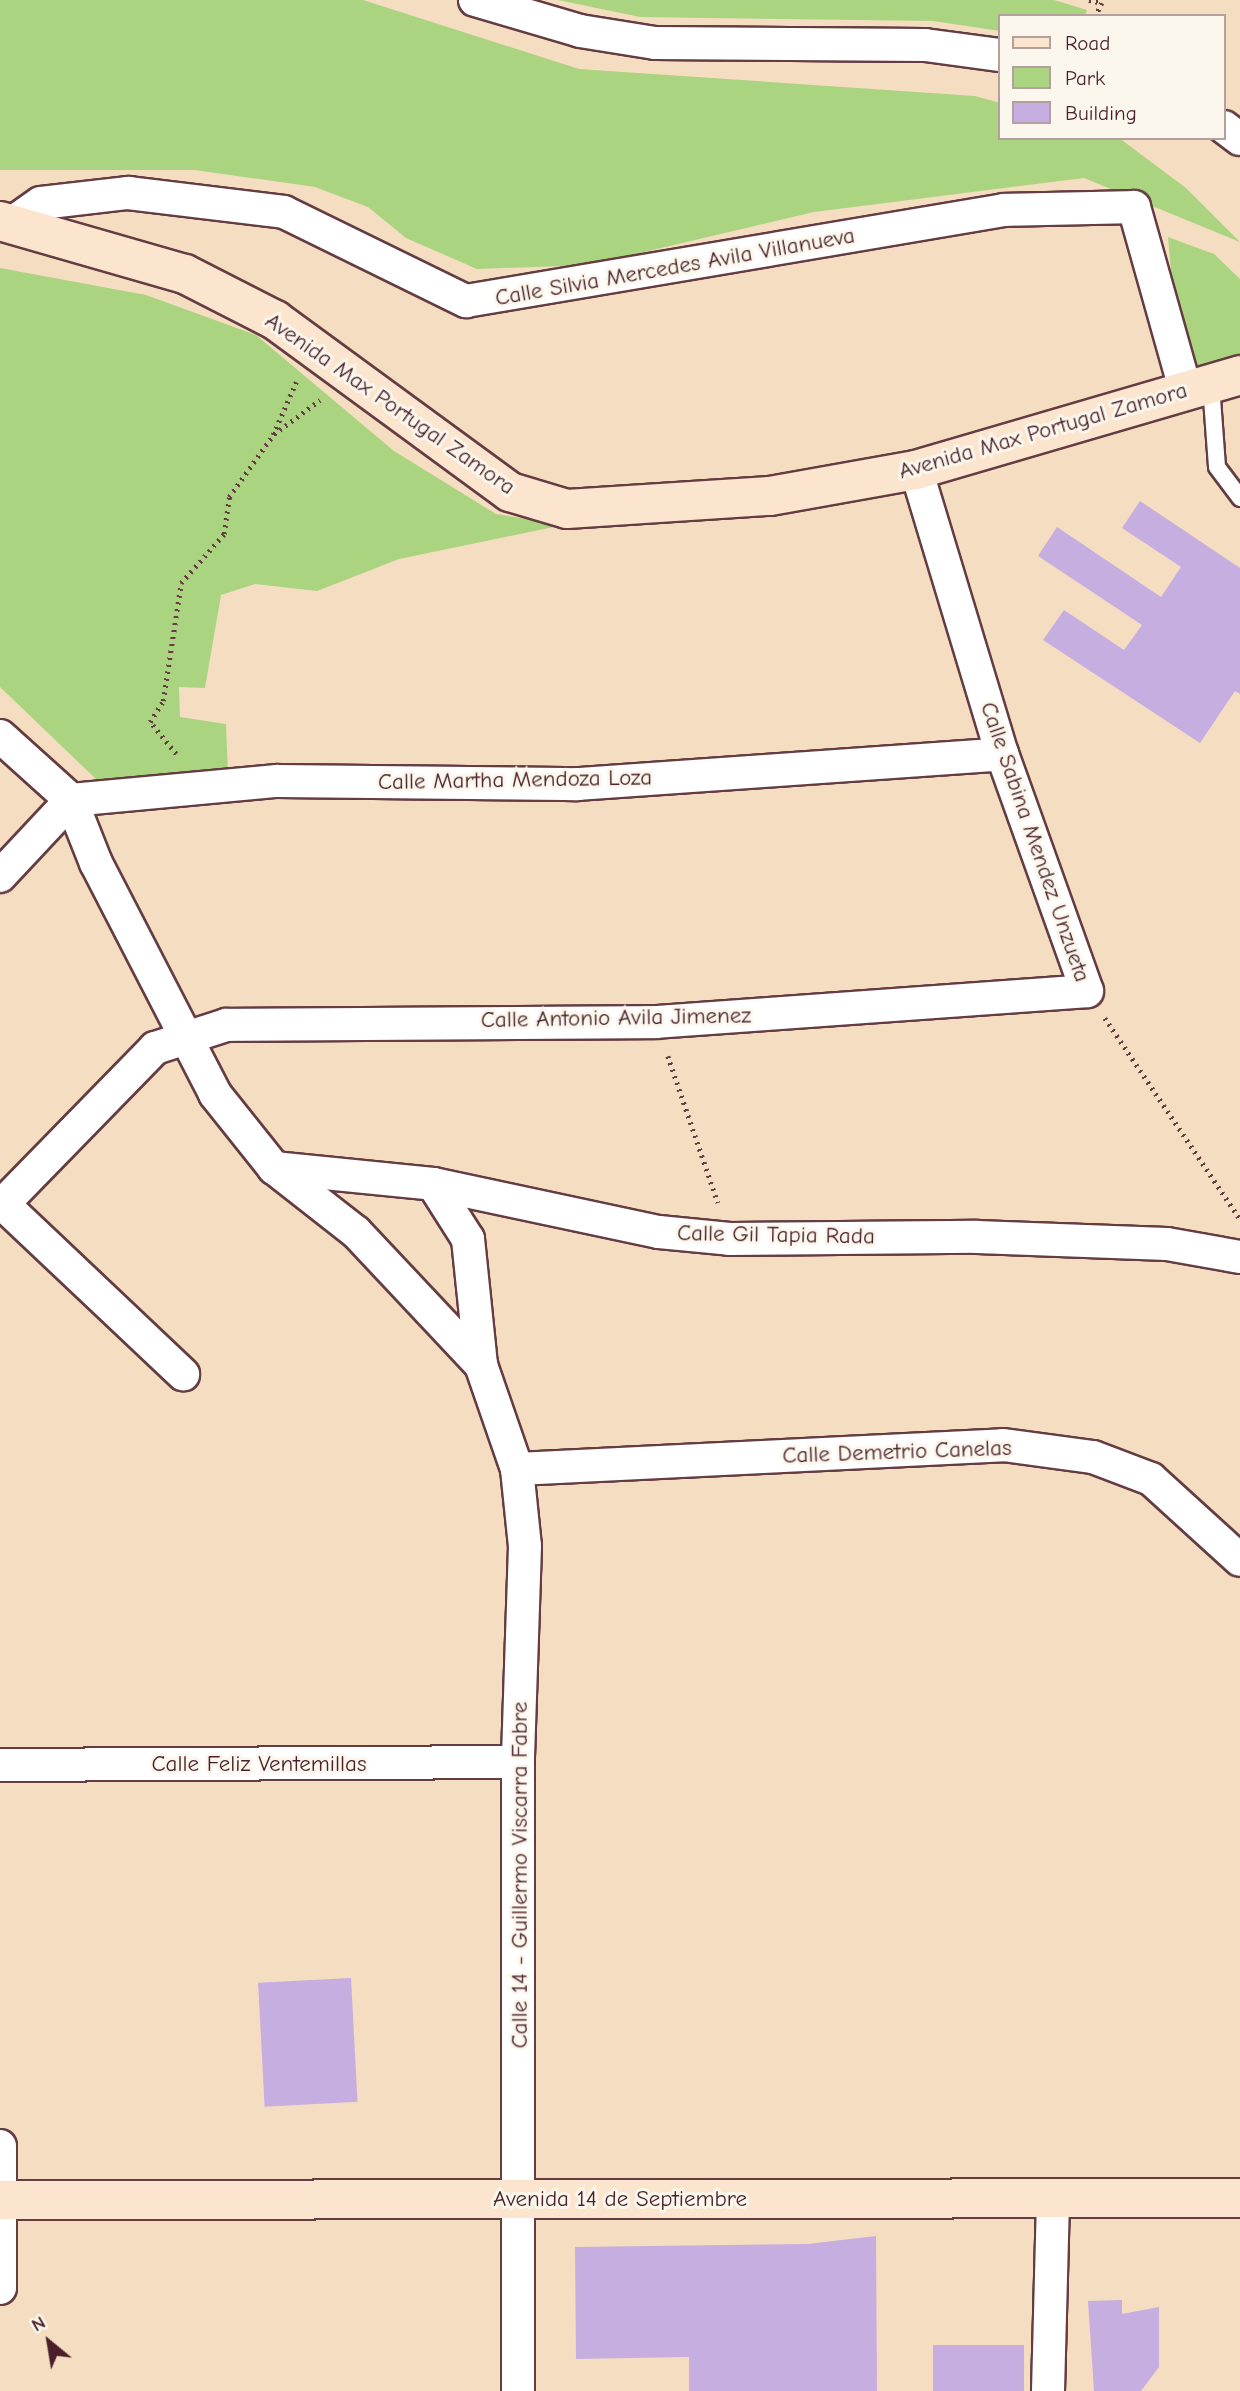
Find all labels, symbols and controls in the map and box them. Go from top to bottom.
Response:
legend [998,14,1226,140]
text: Road [1065,31,1110,55]
text: Park [1065,66,1105,90]
text: Building [1065,101,1137,125]
street label: Calle Silvia Mercedes Avila Villanueva [493,222,857,312]
street label: Avenida Max Portugal Zamora [260,307,520,501]
street label: Avenida Max Portugal Zamora [896,377,1190,485]
street label: Calle Sabina Mendez Unzueta [974,698,1096,986]
street label: Calle Martha Mendoza Loza [378,764,652,796]
street label: Calle Antonio Avila Jimenez [481,1002,751,1034]
street label: Calle Gil Tapia Rada [677,1219,875,1251]
street label: Calle Demetrio Canelas [782,1434,1012,1470]
street label: Calle 14 - Guillermo Viscarra Fabre [506,1702,534,2048]
street label: Calle Feliz Ventemillas [151,1750,367,1778]
street label: Avenida 14 de Septiembre [493,2185,747,2213]
north arrow [14,2307,84,2377]
text: N [28,2311,49,2336]

